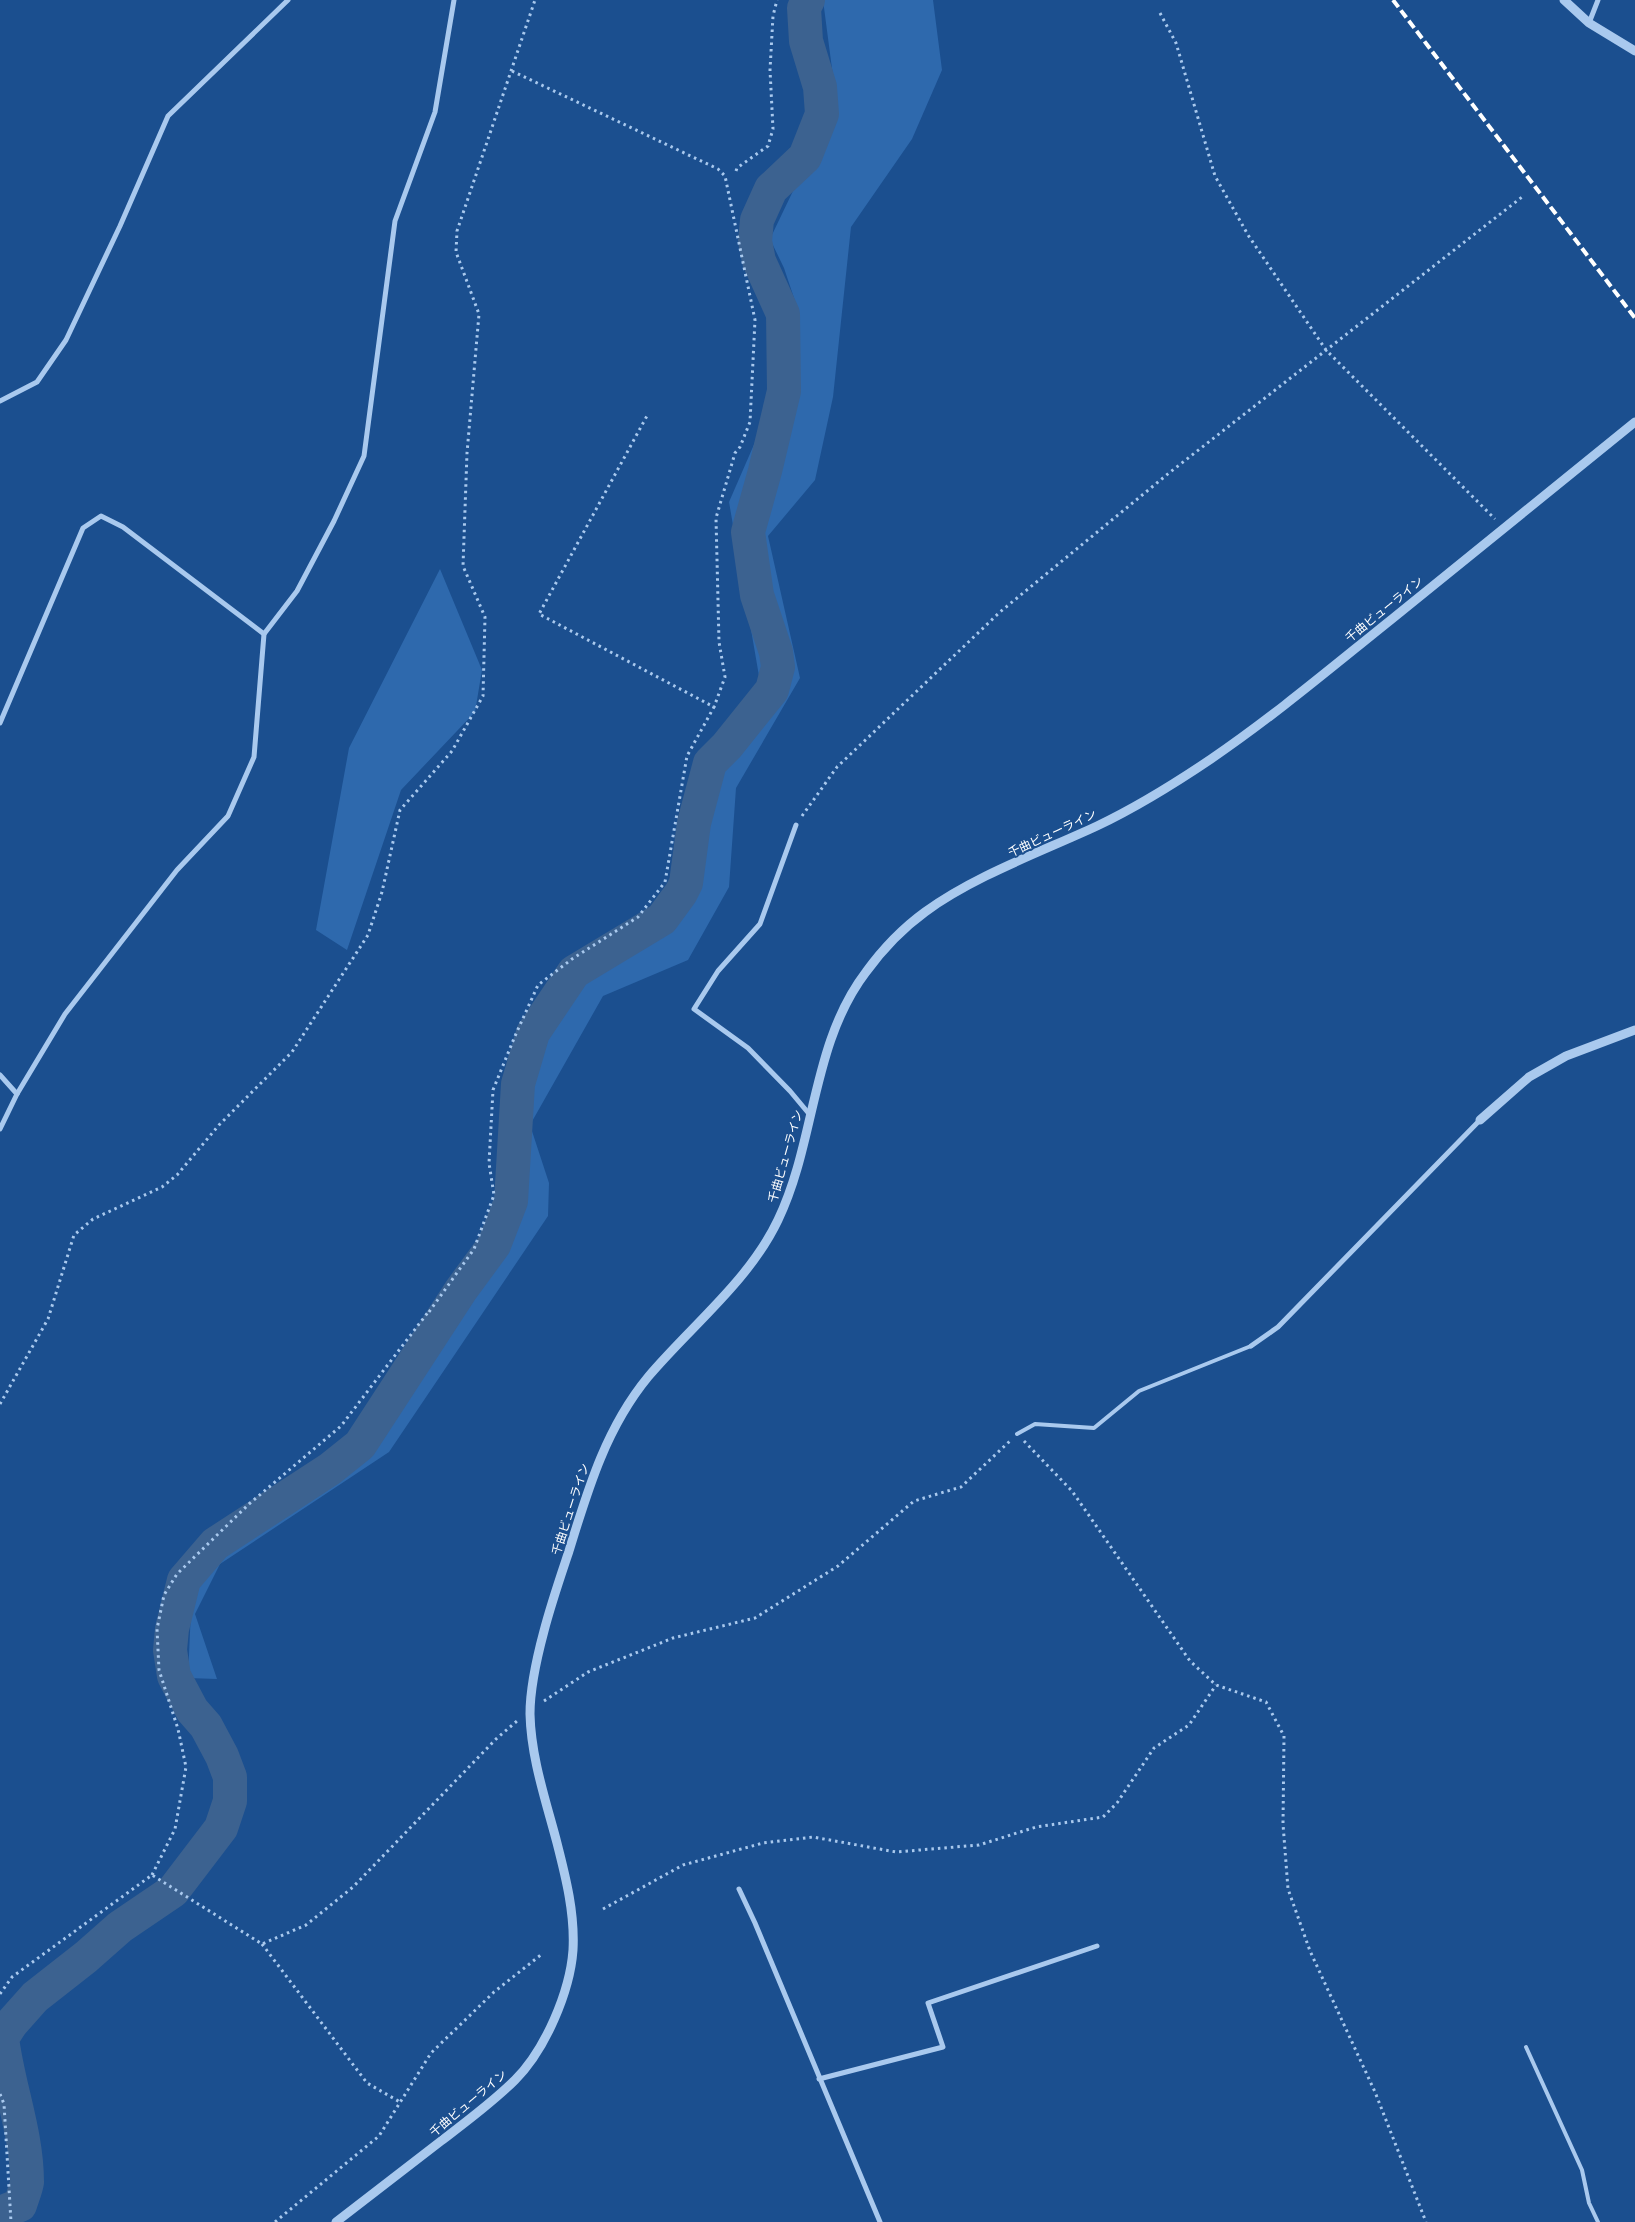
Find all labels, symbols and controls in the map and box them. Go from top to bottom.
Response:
street label: 千曲ビューライン [1342,573,1426,645]
street label: 千曲ビューライン [1005,806,1099,860]
street label: 千曲ビューライン [765,1108,805,1204]
street label: 千曲ビューライン [548,1461,592,1557]
street label: 千曲ビューライン [426,2066,510,2140]

